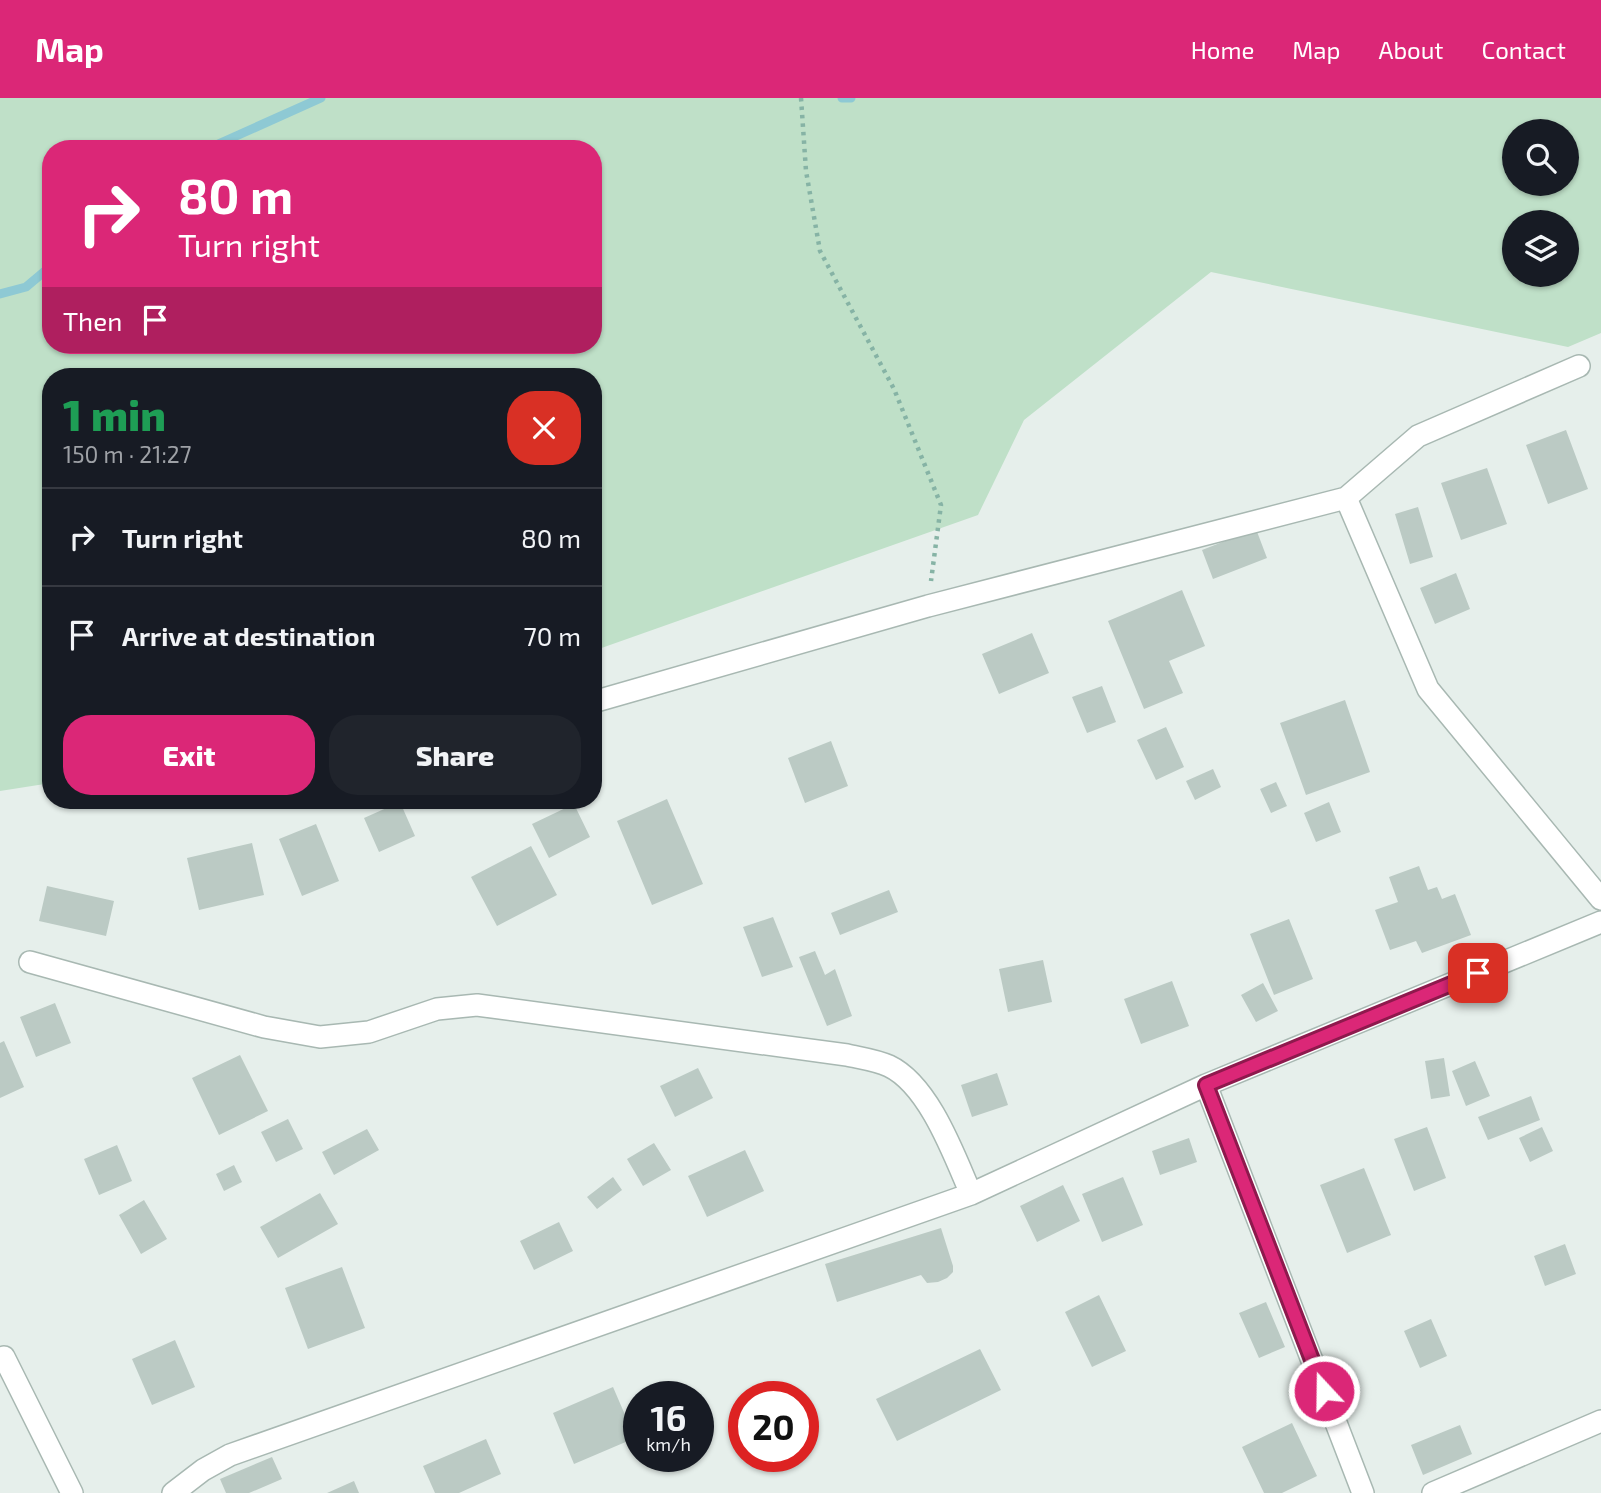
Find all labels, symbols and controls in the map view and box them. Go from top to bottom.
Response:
text: Map [35,29,104,69]
text: Home [1191,35,1254,64]
text: Map [1292,35,1340,64]
text: About [1378,35,1444,64]
text: Contact [1482,35,1566,64]
map controls [1502,119,1579,287]
button: search [1502,119,1579,196]
text: 80 m [178,165,293,224]
icon: right [63,168,154,259]
button: layers [1502,210,1579,287]
text: Turn right [178,225,320,263]
icon: arrive [136,301,174,339]
text: Then [63,305,122,336]
text: 1 min [63,389,166,439]
button: close [507,391,581,465]
text: 150 m · 21:27 [63,440,192,468]
icon: right [63,518,101,556]
text: Turn right [122,522,243,553]
text: 80 m [521,522,581,553]
icon: arrive [63,616,101,654]
text: Arrive at destination [122,620,375,651]
text: 70 m [523,620,581,651]
button: Exit [63,715,315,795]
button: Share [329,715,581,795]
pin [1448,943,1508,1003]
icon: arrive [1459,954,1497,992]
position arrow [1287,1354,1361,1428]
speed limit sign: 20 [728,1381,819,1472]
text: 16 [651,1396,686,1438]
text: km/h [646,1433,691,1455]

